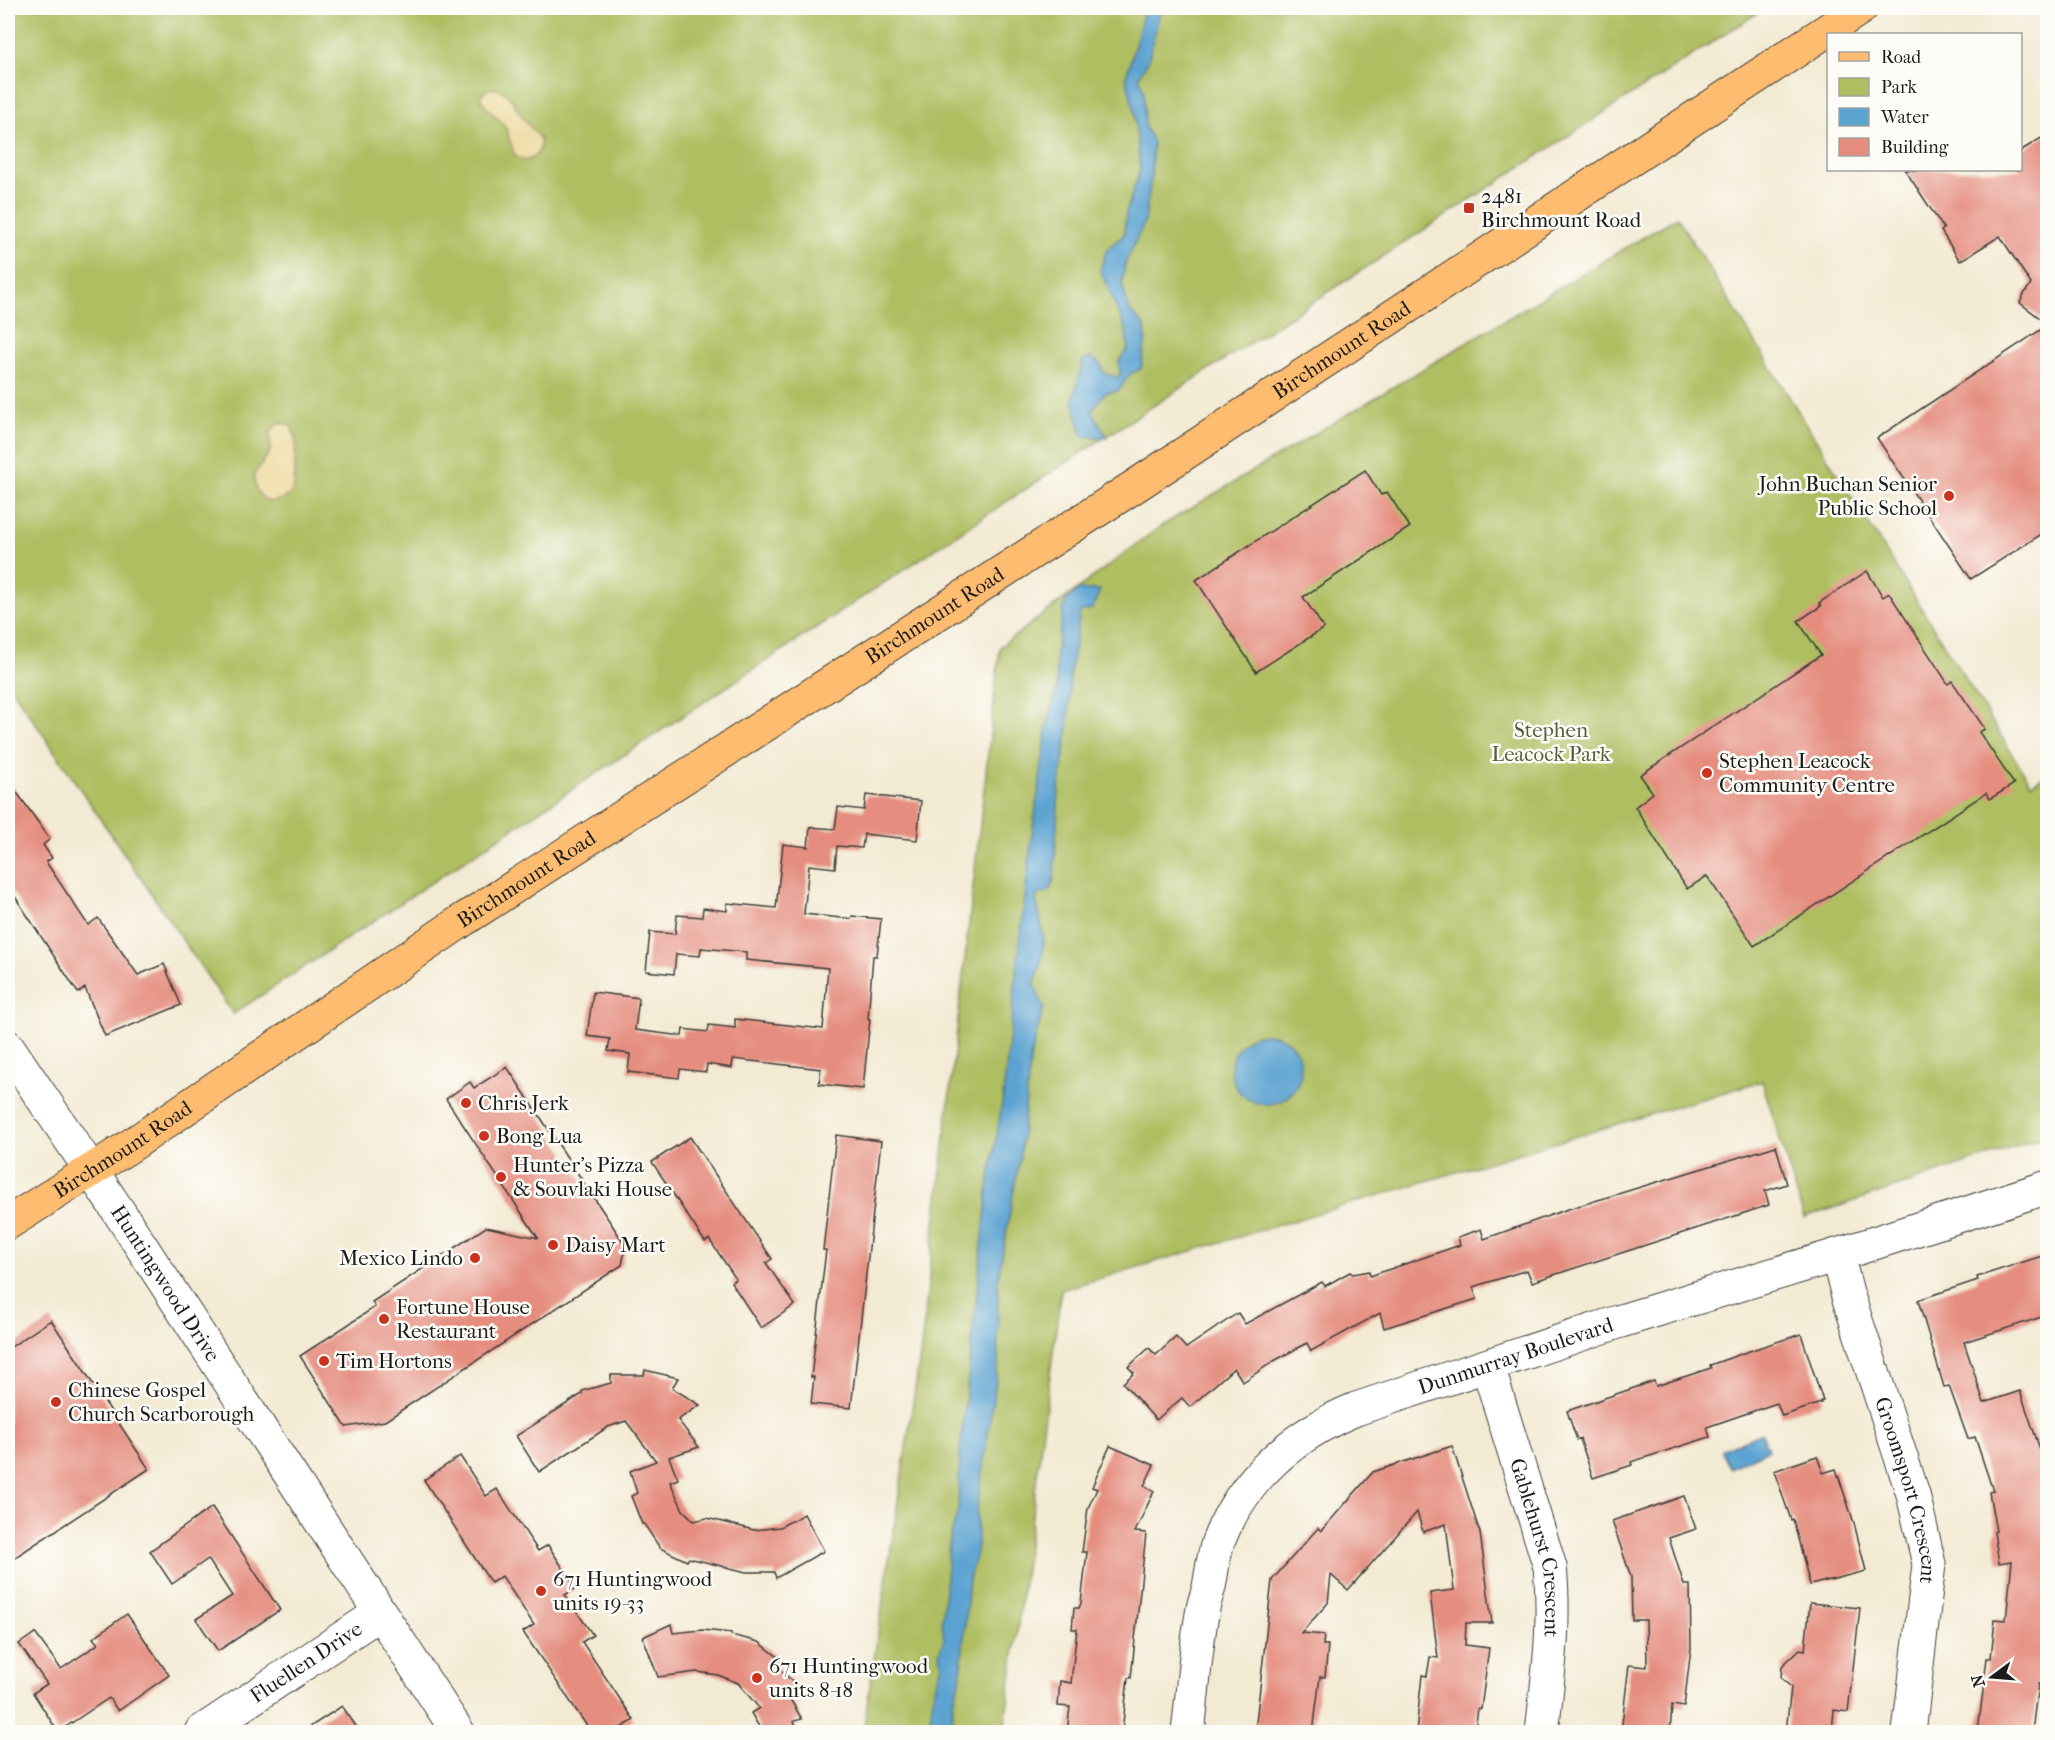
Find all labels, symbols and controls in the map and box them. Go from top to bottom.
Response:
legend [1827,33,2022,171]
text: Road [1881,47,1921,68]
text: Park [1881,77,1918,98]
text: Water [1880,107,1929,128]
text: Building [1881,137,1949,158]
place label: 2481 Birchmount Road [1481,184,1642,232]
marker: 2481 Birchmount Road [1462,201,1476,215]
street label: Birchmount Road [1268,296,1416,404]
place label: John Buchan Senior Public School [1757,472,1937,520]
marker: John Buchan Senior Public School [1942,489,1956,503]
street label: Birchmount Road [861,562,1009,669]
park label: Stephen Leacock Park [1491,718,1611,766]
place label: Stephen Leacock Community Centre [1719,749,1895,797]
marker: Stephen Leacock Community Centre [1700,766,1714,780]
street label: Birchmount Road [452,825,601,933]
place label: Chris Jerk [478,1091,569,1115]
street label: Birchmount Road [49,1095,197,1203]
marker: Chris Jerk [459,1096,473,1110]
place label: Bong Lua [496,1124,583,1148]
marker: Bong Lua [477,1129,491,1143]
place label: Hunter's Pizza & Souvlaki House [513,1153,672,1201]
marker: Hunter's Pizza & Souvlaki House [494,1170,508,1184]
street label: Huntingwood Drive [106,1201,225,1366]
place label: Daisy Mart [565,1233,666,1257]
marker: Daisy Mart [546,1238,560,1252]
place label: Mexico Lindo [339,1246,463,1270]
marker: Mexico Lindo [468,1251,482,1265]
place label: Fortune House Restaurant [396,1295,530,1343]
marker: Fortune House Restaurant [377,1312,391,1326]
street label: Dunmurray Boulevard [1415,1312,1617,1400]
place label: Tim Hortons [336,1349,452,1373]
marker: Tim Hortons [317,1354,331,1368]
place label: Chinese Gospel Church Scarborough [68,1378,254,1426]
street label: Groomsport Crescent [1870,1394,1941,1586]
marker: Chinese Gospel Church Scarborough [49,1395,63,1409]
street label: Gablehurst Crescent [1505,1455,1564,1638]
place label: 671 Huntingwood units 19-33 [552,1567,713,1615]
marker: 671 Huntingwood units 19-33 [534,1584,548,1598]
street label: Fluellen Drive [246,1616,366,1708]
north arrow [1962,1647,2022,1707]
place label: 671 Huntingwood units 8-18 [768,1654,929,1702]
marker: 671 Huntingwood units 8-18 [750,1671,764,1685]
text: N [1967,1672,1989,1689]

